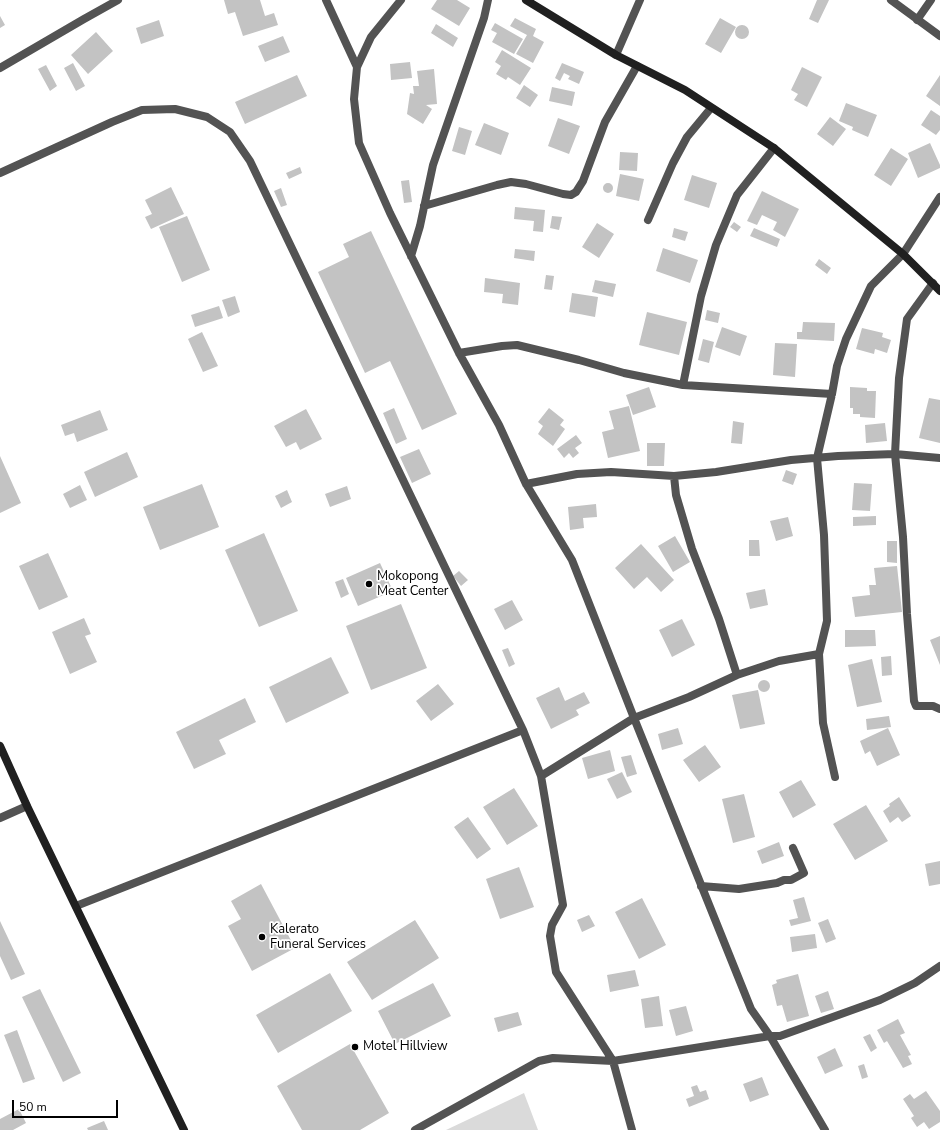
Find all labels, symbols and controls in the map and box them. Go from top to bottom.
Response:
place label: Mokopong Meat Center [377,569,448,600]
marker: Mokopong Meat Center [364,579,374,589]
place label: Kalerato Funeral Services [270,922,366,953]
marker: Kalerato Funeral Services [257,932,267,942]
place label: Motel Hillview [363,1039,448,1055]
marker: Motel Hillview [350,1042,360,1052]
scale bar [14,1092,120,1118]
text: 50 m [19,1099,47,1115]

